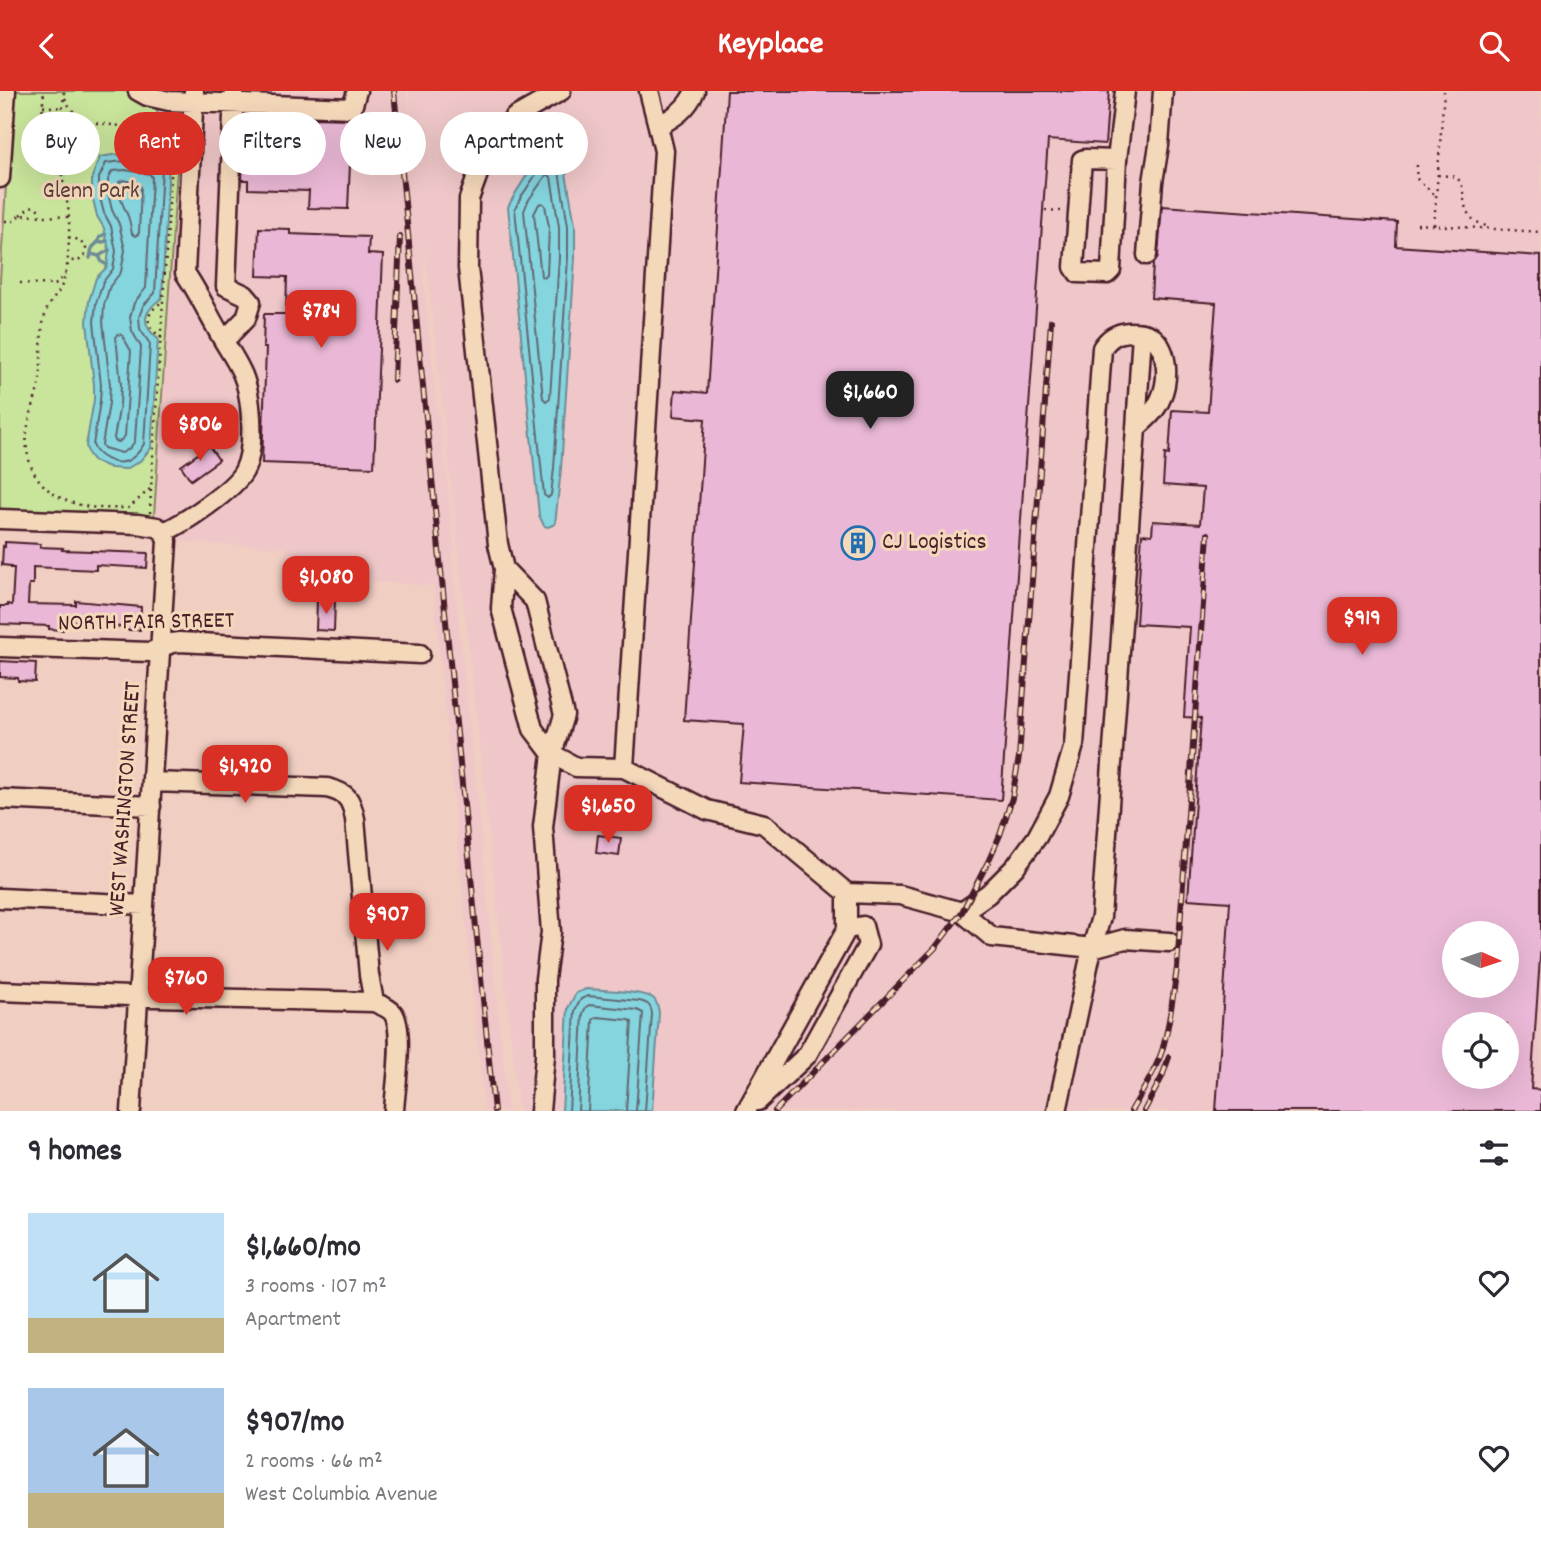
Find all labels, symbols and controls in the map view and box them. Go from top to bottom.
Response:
text: Keyplace [717,23,824,69]
icon: back [28,27,66,65]
icon: search [1475,27,1513,65]
chip: Buy [21,112,100,175]
chip: Rent [114,112,205,175]
chip: Filters [219,112,326,175]
chip: New [340,112,426,175]
chip: Apartment [440,112,588,175]
park label: Glenn Park [43,175,139,209]
pin: $784 [280,291,362,350]
text: $784 [301,296,341,329]
pin: $1,660 [813,371,927,431]
text: $1,660 [842,377,898,410]
pin: $806 [159,403,241,463]
text: $806 [178,409,222,442]
building icon: CJ Logistics [839,524,877,562]
place label: CJ Logistics [882,526,987,560]
pin: $1,080 [269,557,383,616]
text: $1,080 [298,562,354,595]
pin: $919 [1321,597,1403,657]
text: $919 [1343,603,1381,636]
street label: NORTH FAIR STREET [58,604,235,642]
street label: WEST WASHINGTON STREET [101,680,151,918]
pin: $1,920 [188,745,302,805]
text: $1,920 [218,751,272,784]
pin: $1,650 [551,785,665,845]
text: $1,650 [580,791,636,824]
pin: $907 [346,893,428,953]
text: $907 [365,899,409,932]
north arrow [1442,921,1519,997]
map controls [1442,921,1519,1089]
pin: $760 [145,957,227,1017]
text: $760 [164,963,208,996]
button: locate [1442,1012,1519,1089]
text: 9 homes [28,1132,122,1175]
icon: filters [1475,1134,1513,1172]
text: $1,660/mo [245,1228,361,1271]
icon: home [84,1241,168,1325]
icon: heart [1475,1264,1513,1302]
text: 3 rooms · 107 m² [245,1271,387,1304]
text: Apartment [245,1304,341,1337]
text: $907/mo [245,1403,344,1446]
icon: home [84,1416,168,1500]
icon: heart [1475,1439,1513,1477]
text: 2 rooms · 66 m² [245,1446,383,1479]
text: West Columbia Avenue [245,1479,438,1512]

